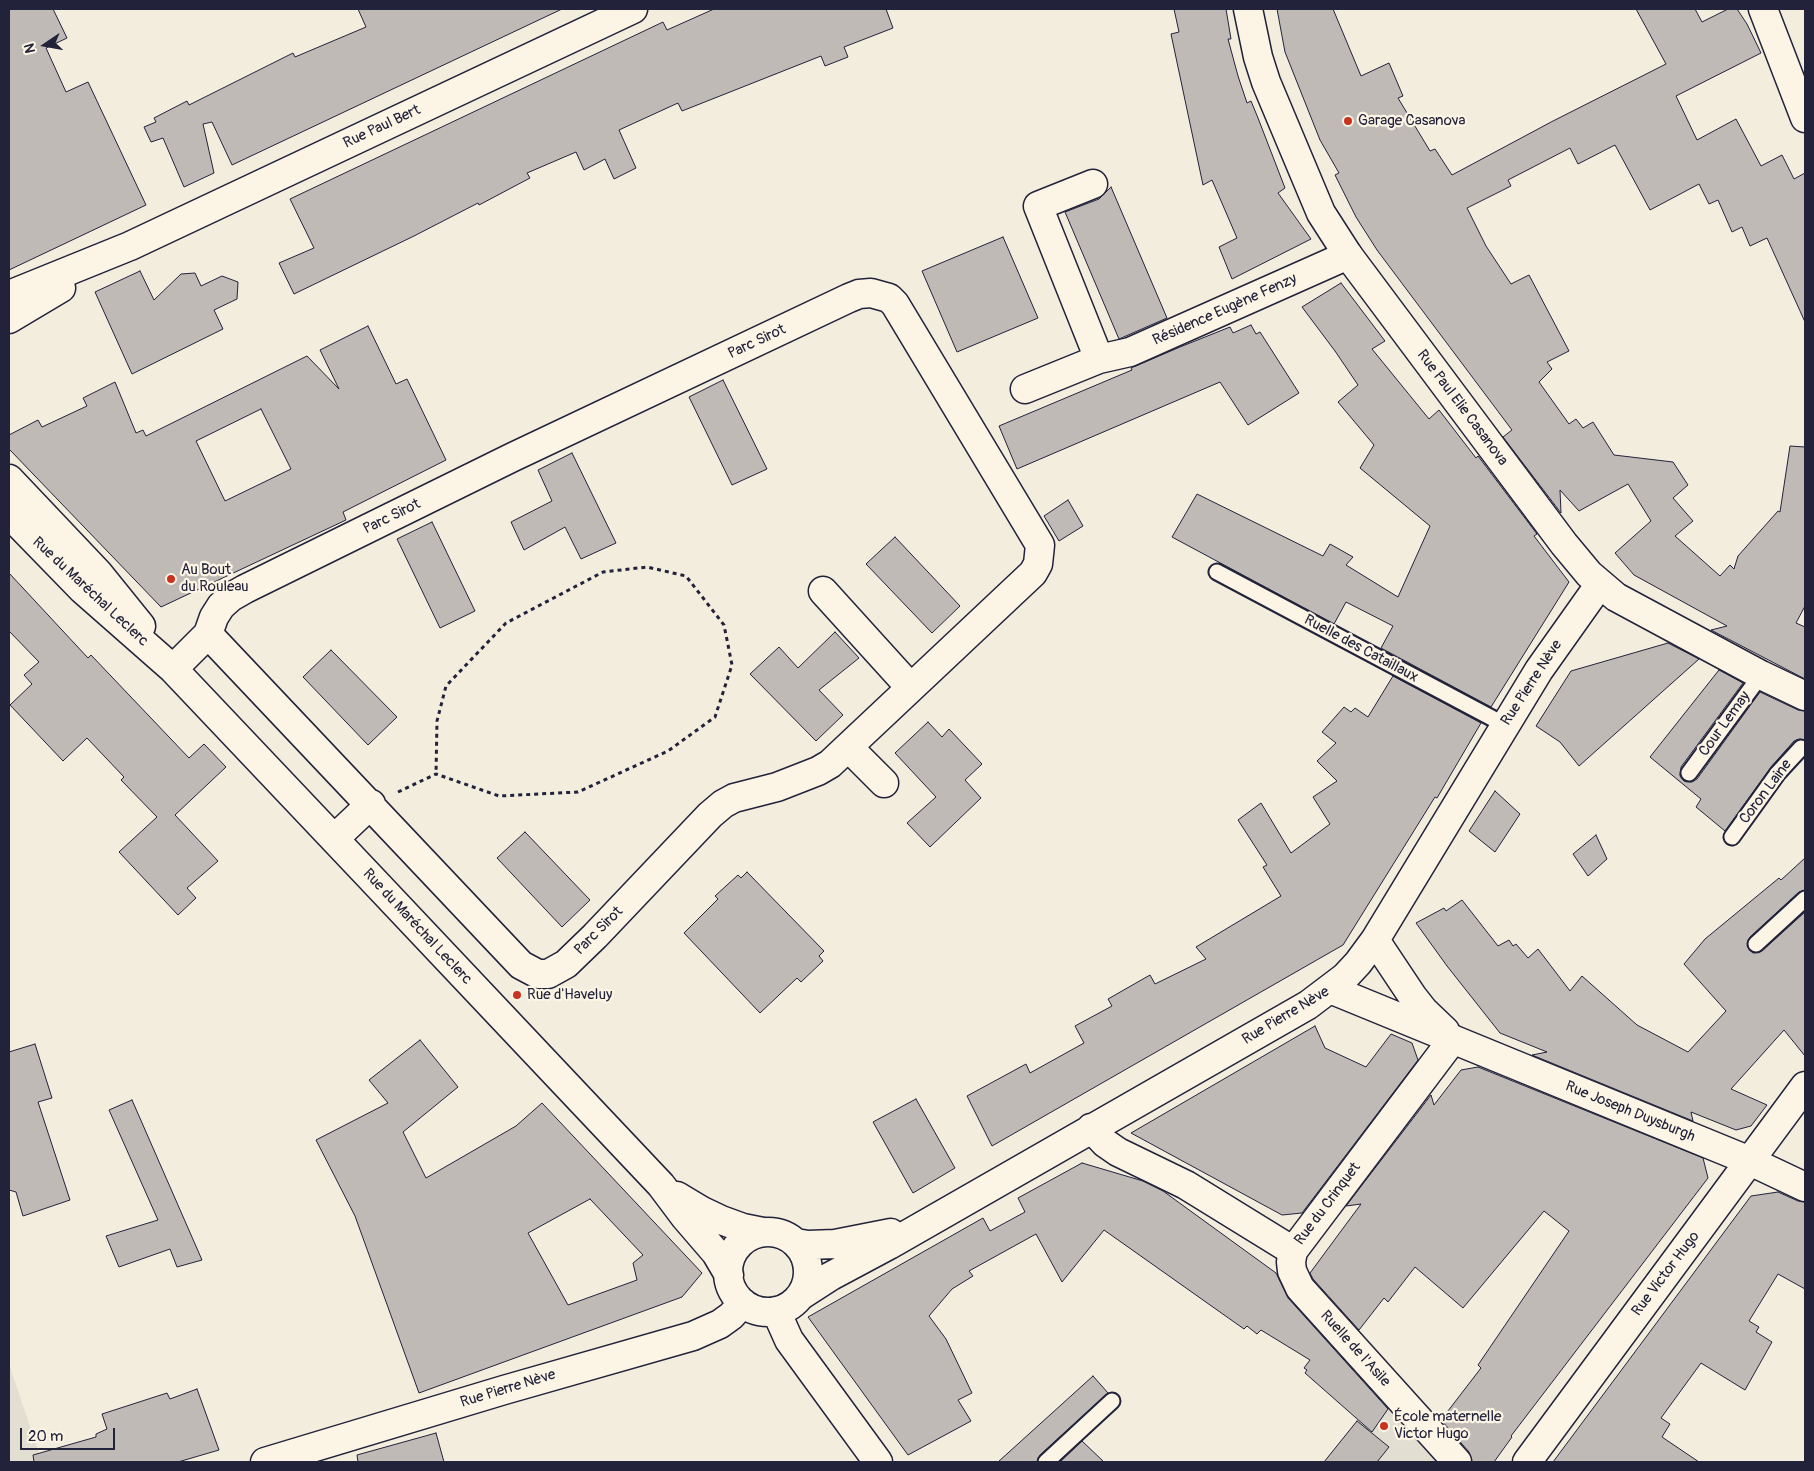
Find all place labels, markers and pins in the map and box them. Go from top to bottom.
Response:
place label: Garage Casanova [1358,112,1465,130]
marker: Garage Casanova [1342,115,1354,127]
place label: Au Bout du Rouleau [181,561,249,596]
marker: Au Bout du Rouleau [165,573,177,585]
place label: Rue d'Haveluy [527,986,612,1004]
marker: Rue d'Haveluy [511,989,523,1001]
place label: École maternelle Victor Hugo [1394,1408,1501,1443]
marker: École maternelle Victor Hugo [1378,1420,1390,1432]

